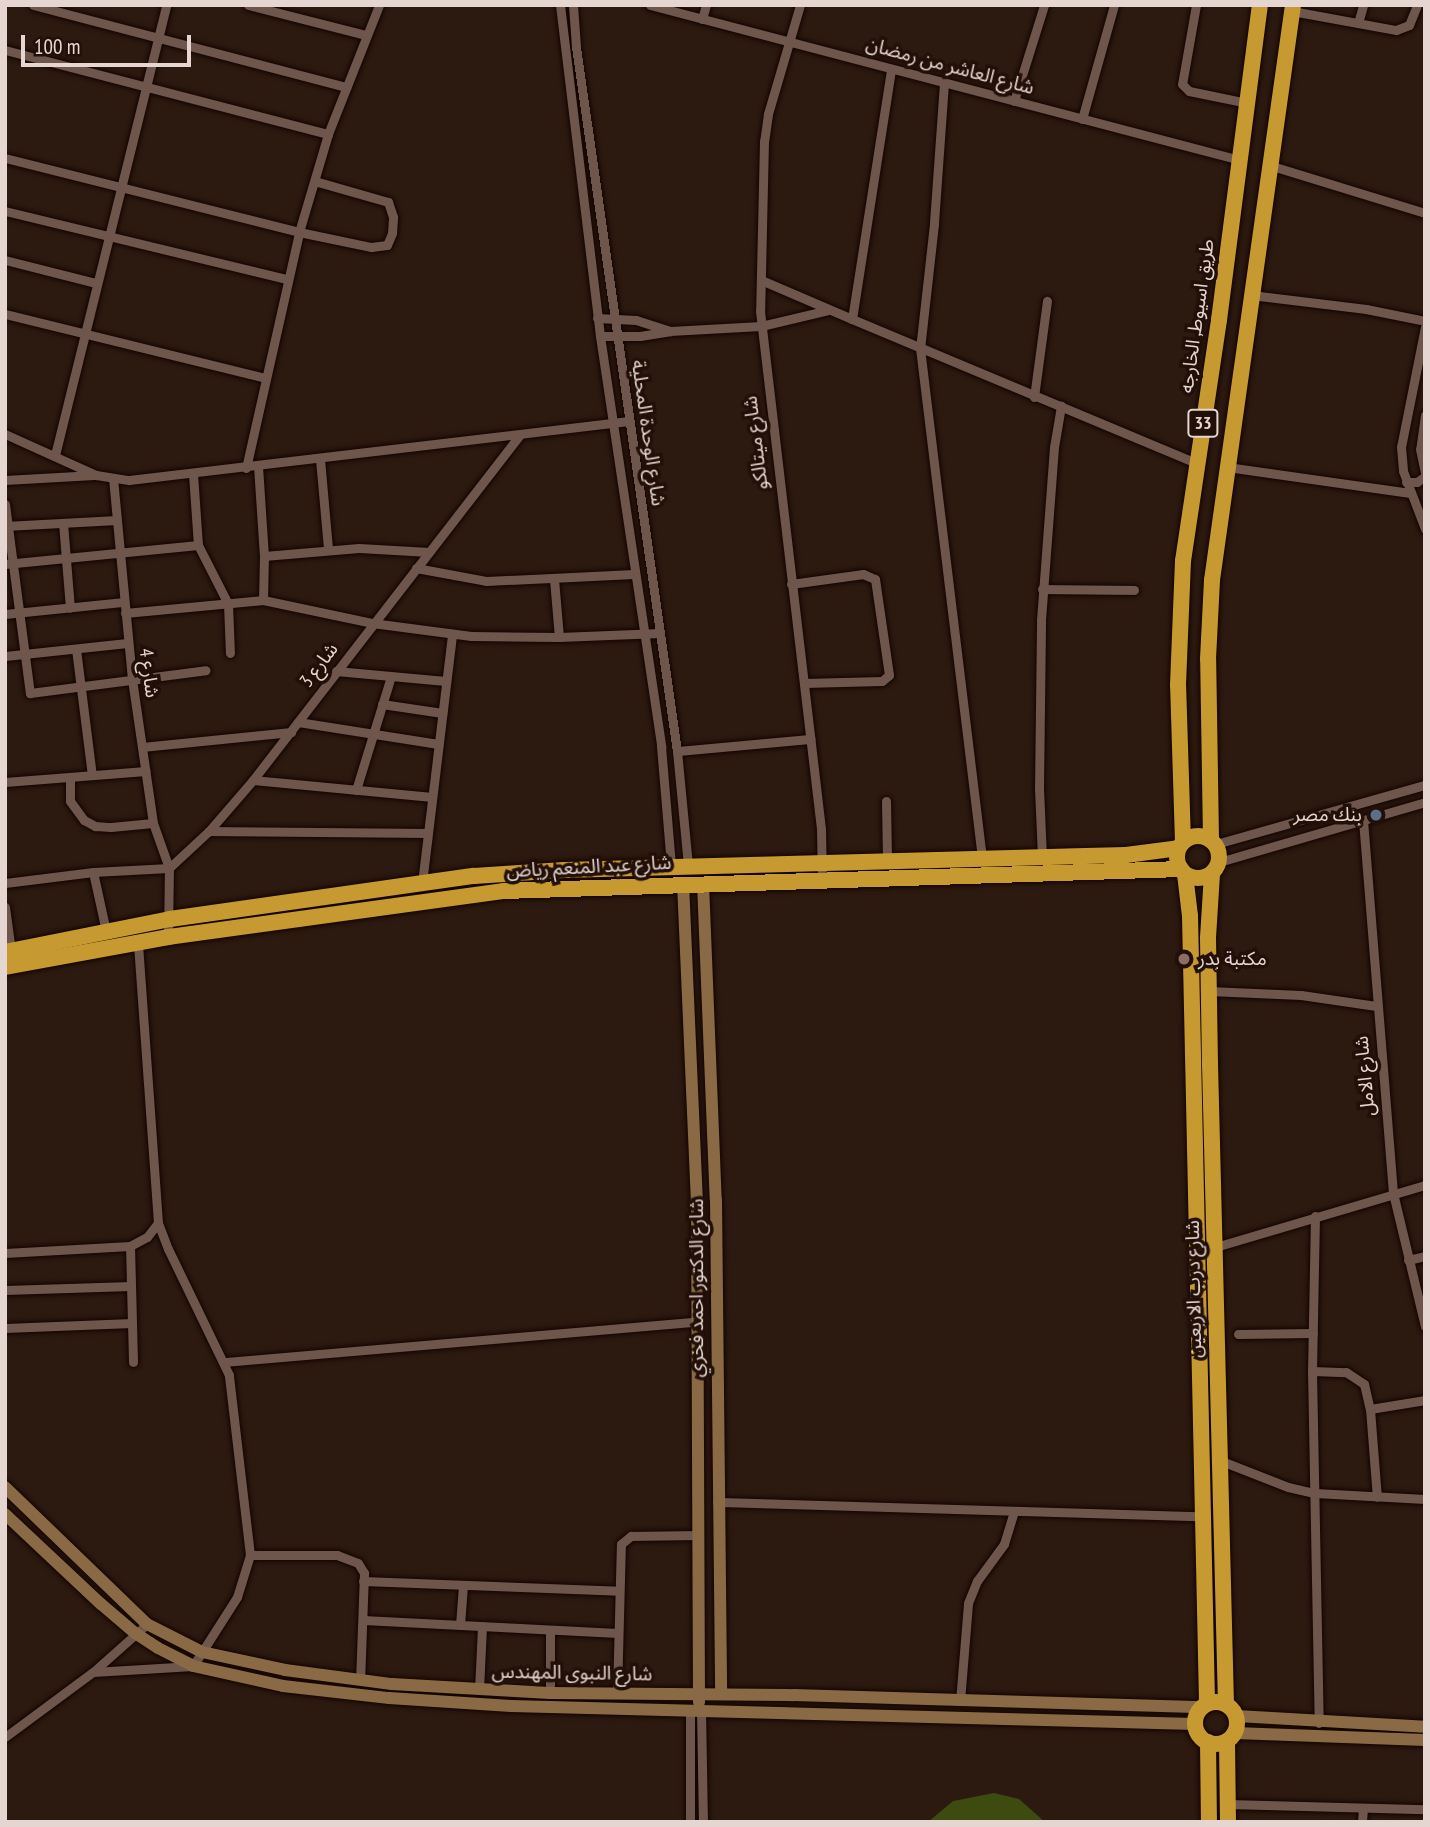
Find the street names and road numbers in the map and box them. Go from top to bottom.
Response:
street label: شارع العاشر من رمضان [863,33,1037,99]
street label: طريق اسيوط, الخارجه [1175,237,1219,395]
street label: شارع الوحدة المحلية [626,359,670,507]
street label: شارع ميتالكو [739,395,773,491]
road number: 33 [1187,408,1219,438]
street label: شارع 3 [295,638,343,692]
street label: شارع 4 [134,647,164,699]
street label: شارع عبد المنعم رياض [506,851,672,883]
street label: شارع الامل [1350,1035,1380,1117]
street label: شارع الدكتور احمد فخري [686,1199,708,1377]
street label: شارع درب الاربعين [1181,1220,1207,1358]
street label: شارع النبوى المهندس [491,1660,653,1686]

